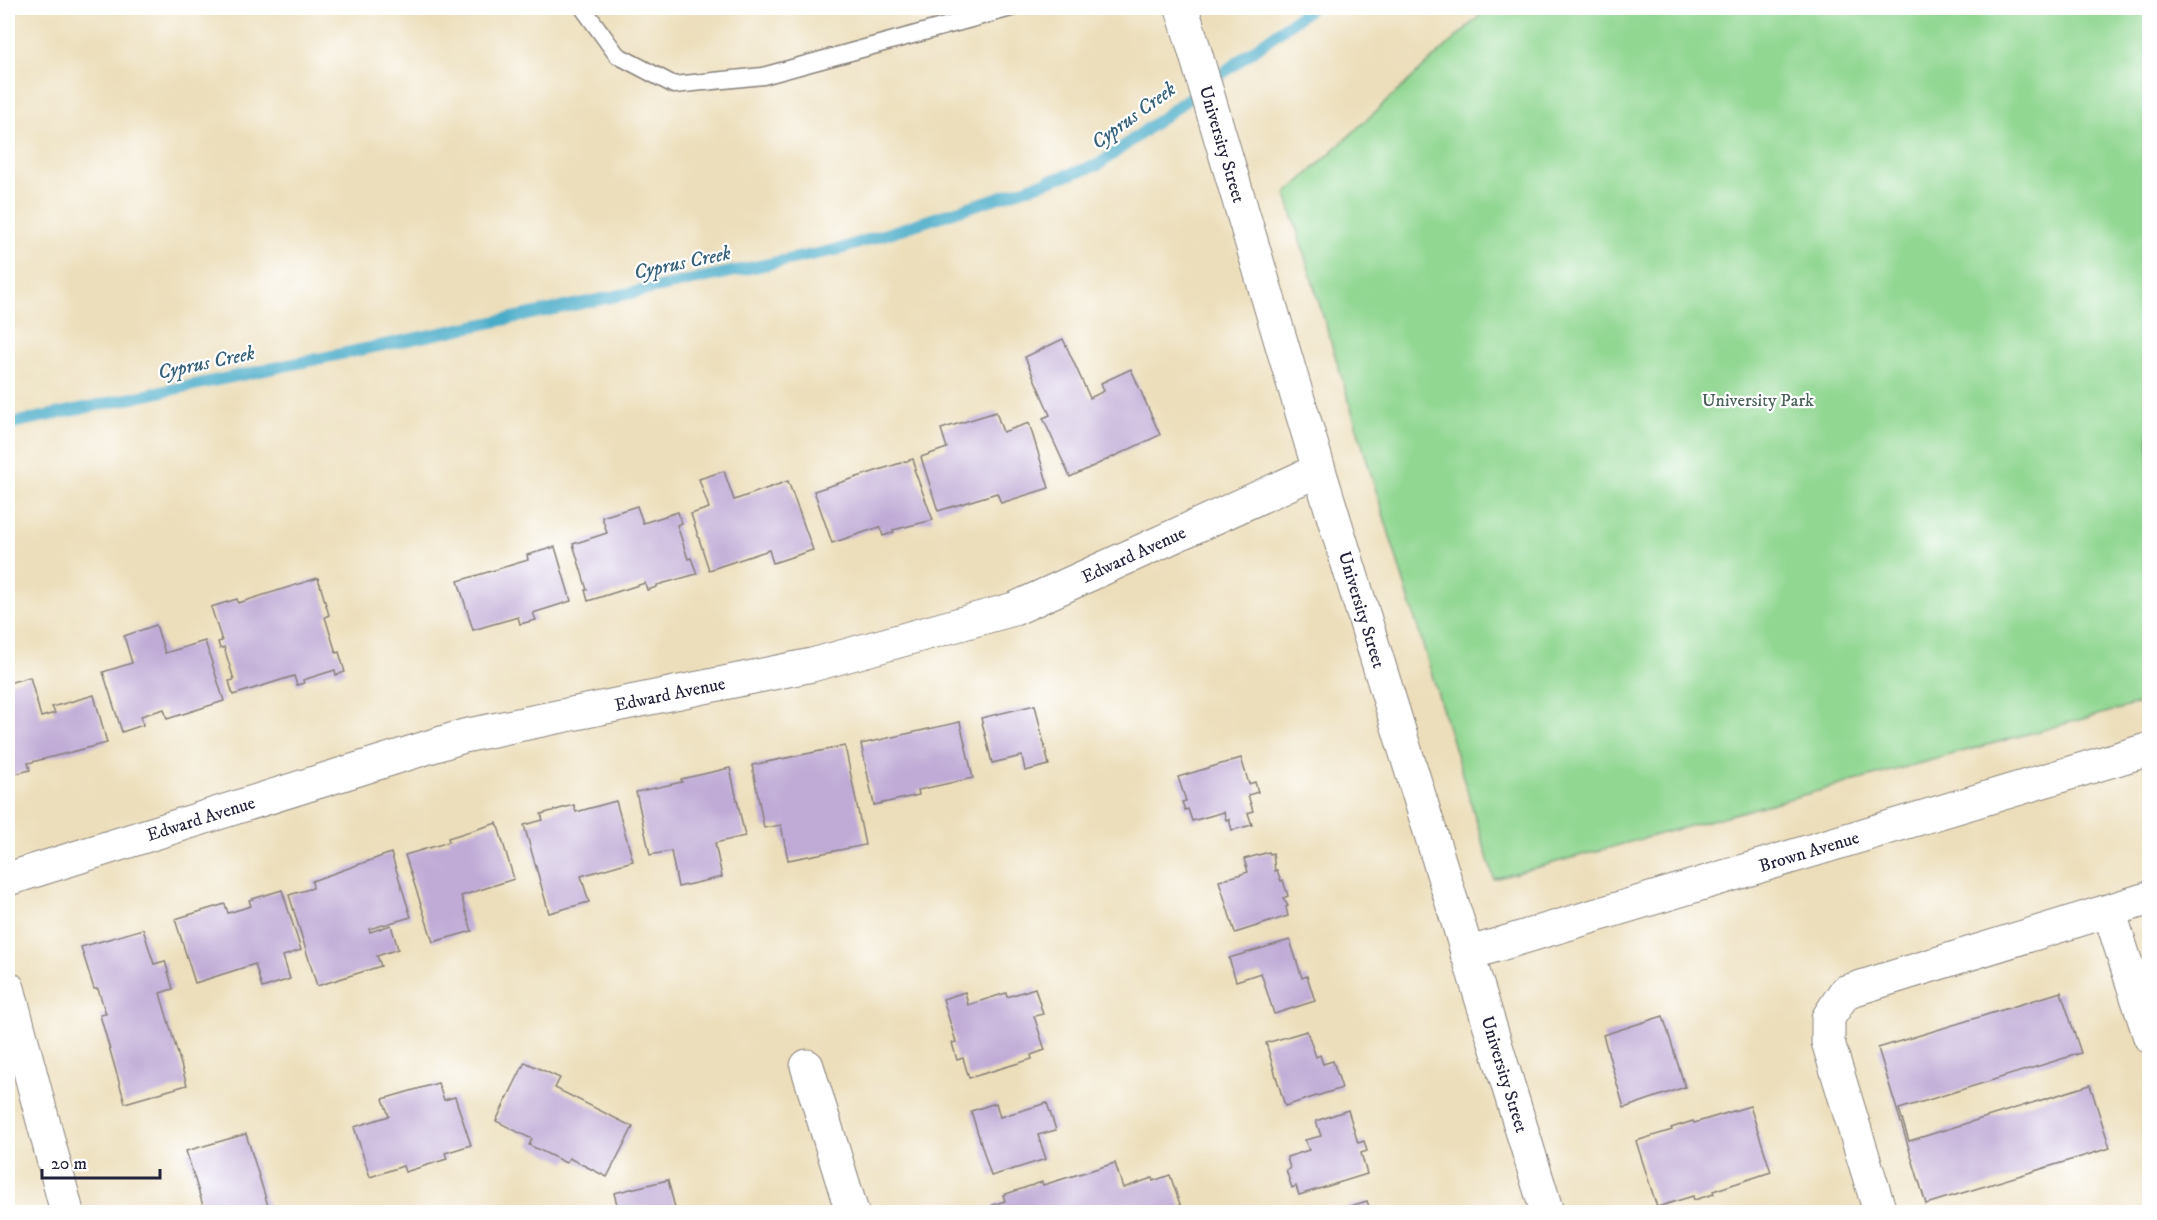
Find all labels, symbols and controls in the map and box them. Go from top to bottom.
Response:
water label: Cyprus Creek [1087,77,1182,155]
street label: University Street [1194,83,1249,206]
water label: Cyprus Creek [631,241,734,286]
water label: Cyprus Creek [155,341,258,386]
park label: University Park [1702,390,1814,412]
street label: Edward Avenue [1078,522,1190,589]
street label: University Street [1333,549,1389,671]
street label: Edward Avenue [613,673,727,717]
street label: Edward Avenue [144,792,258,847]
street label: Brown Avenue [1757,827,1862,878]
street label: University Street [1475,1013,1532,1136]
scale bar [42,1142,160,1180]
text: 20 m [51,1153,87,1175]

